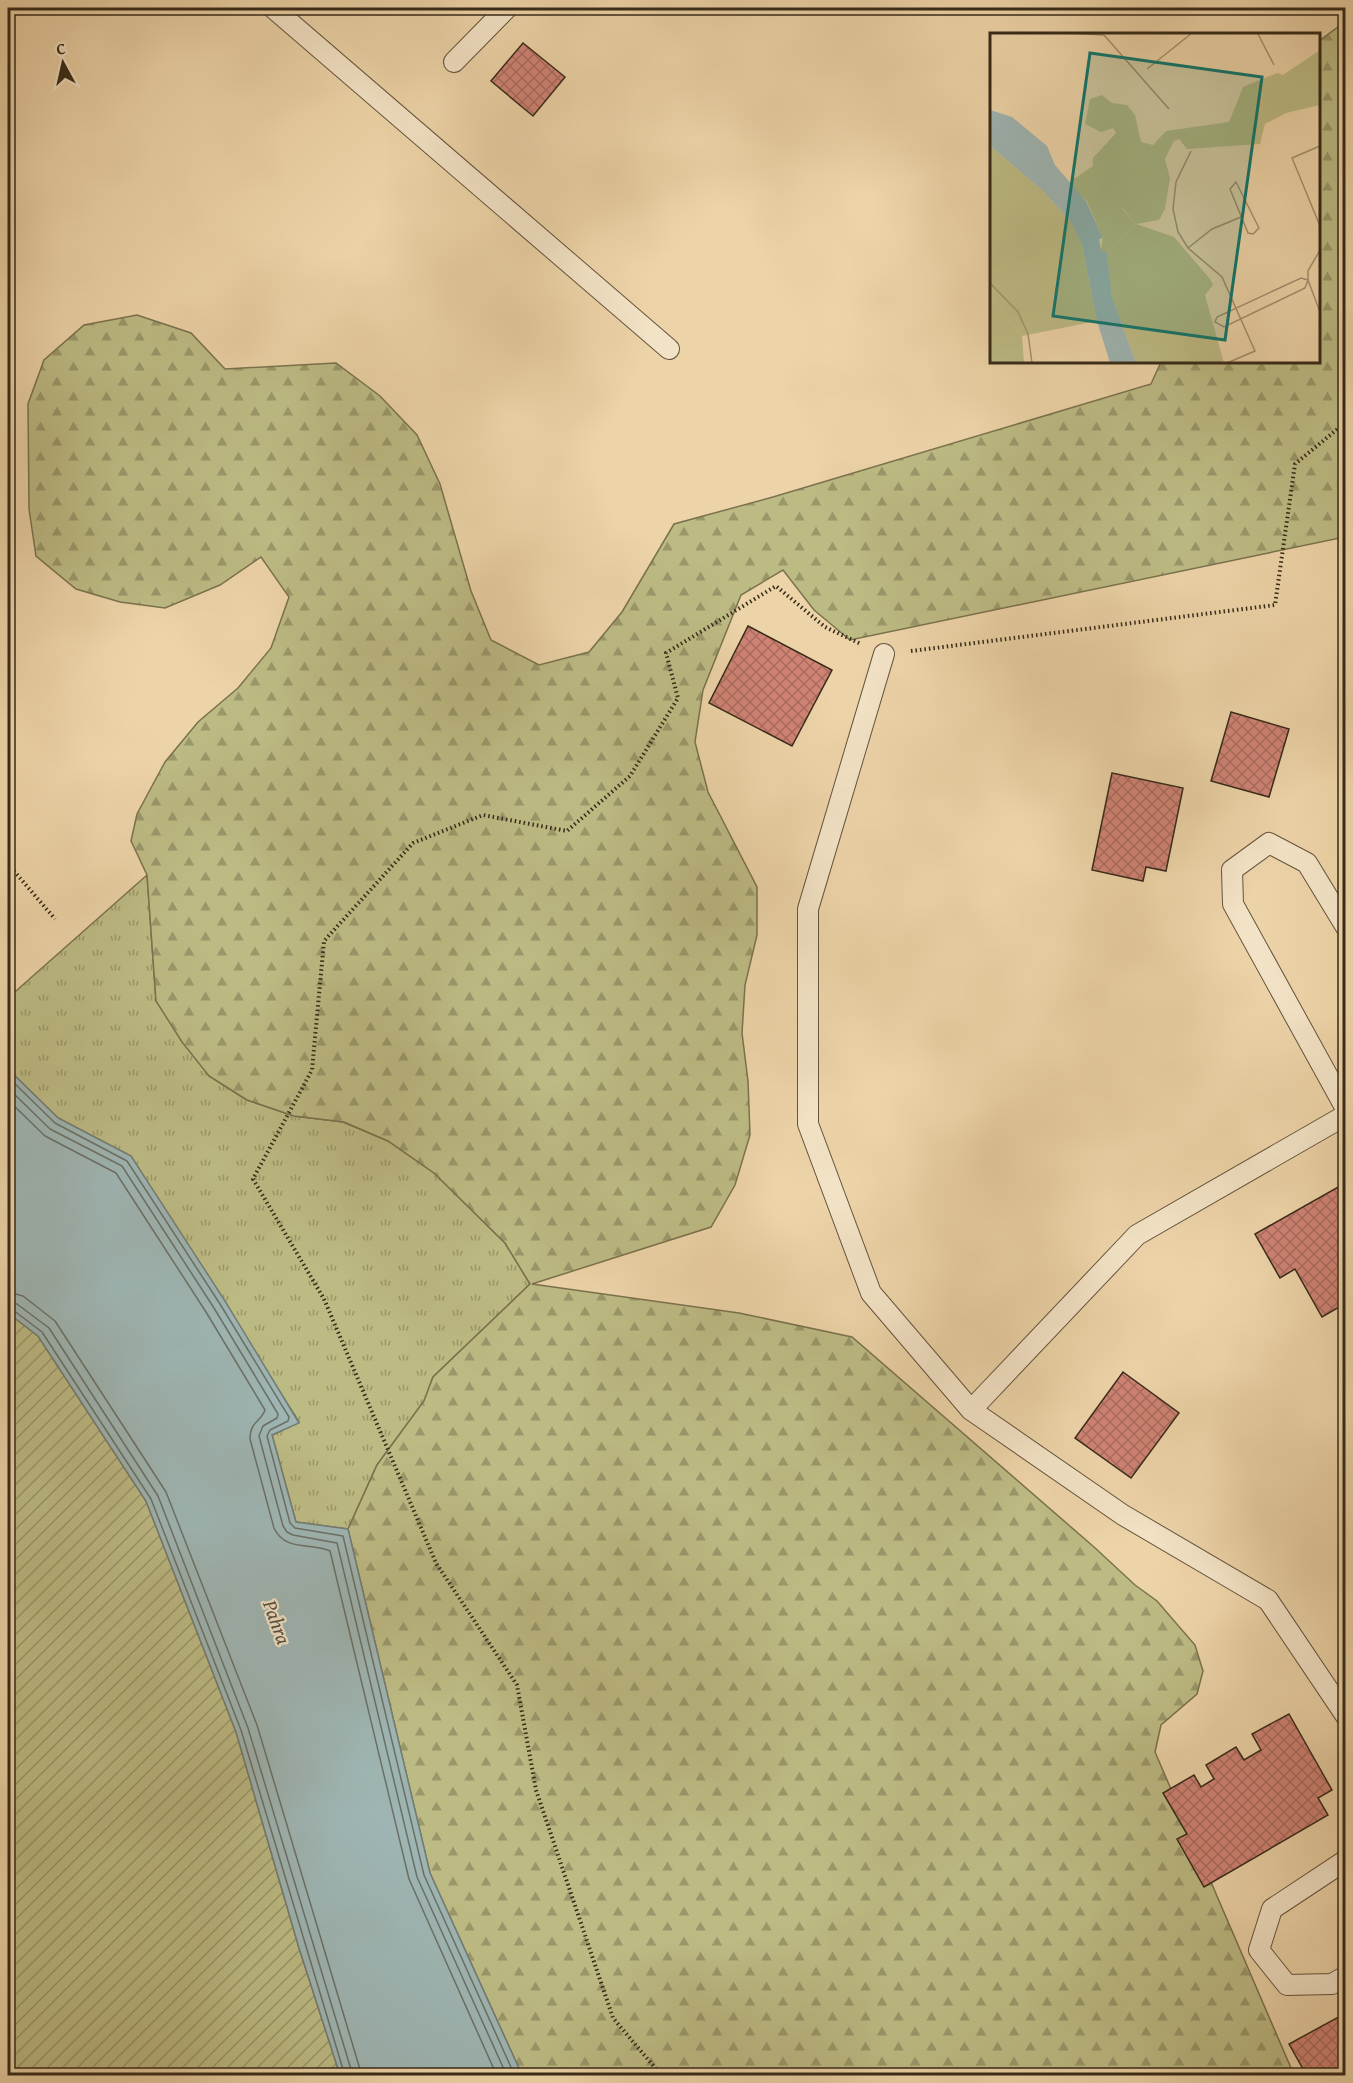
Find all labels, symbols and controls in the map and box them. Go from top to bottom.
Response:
north arrow [33,33,93,93]
inset map [990,33,1320,363]
text: С [55,36,67,61]
water label: Pahra [256,1595,299,1649]

